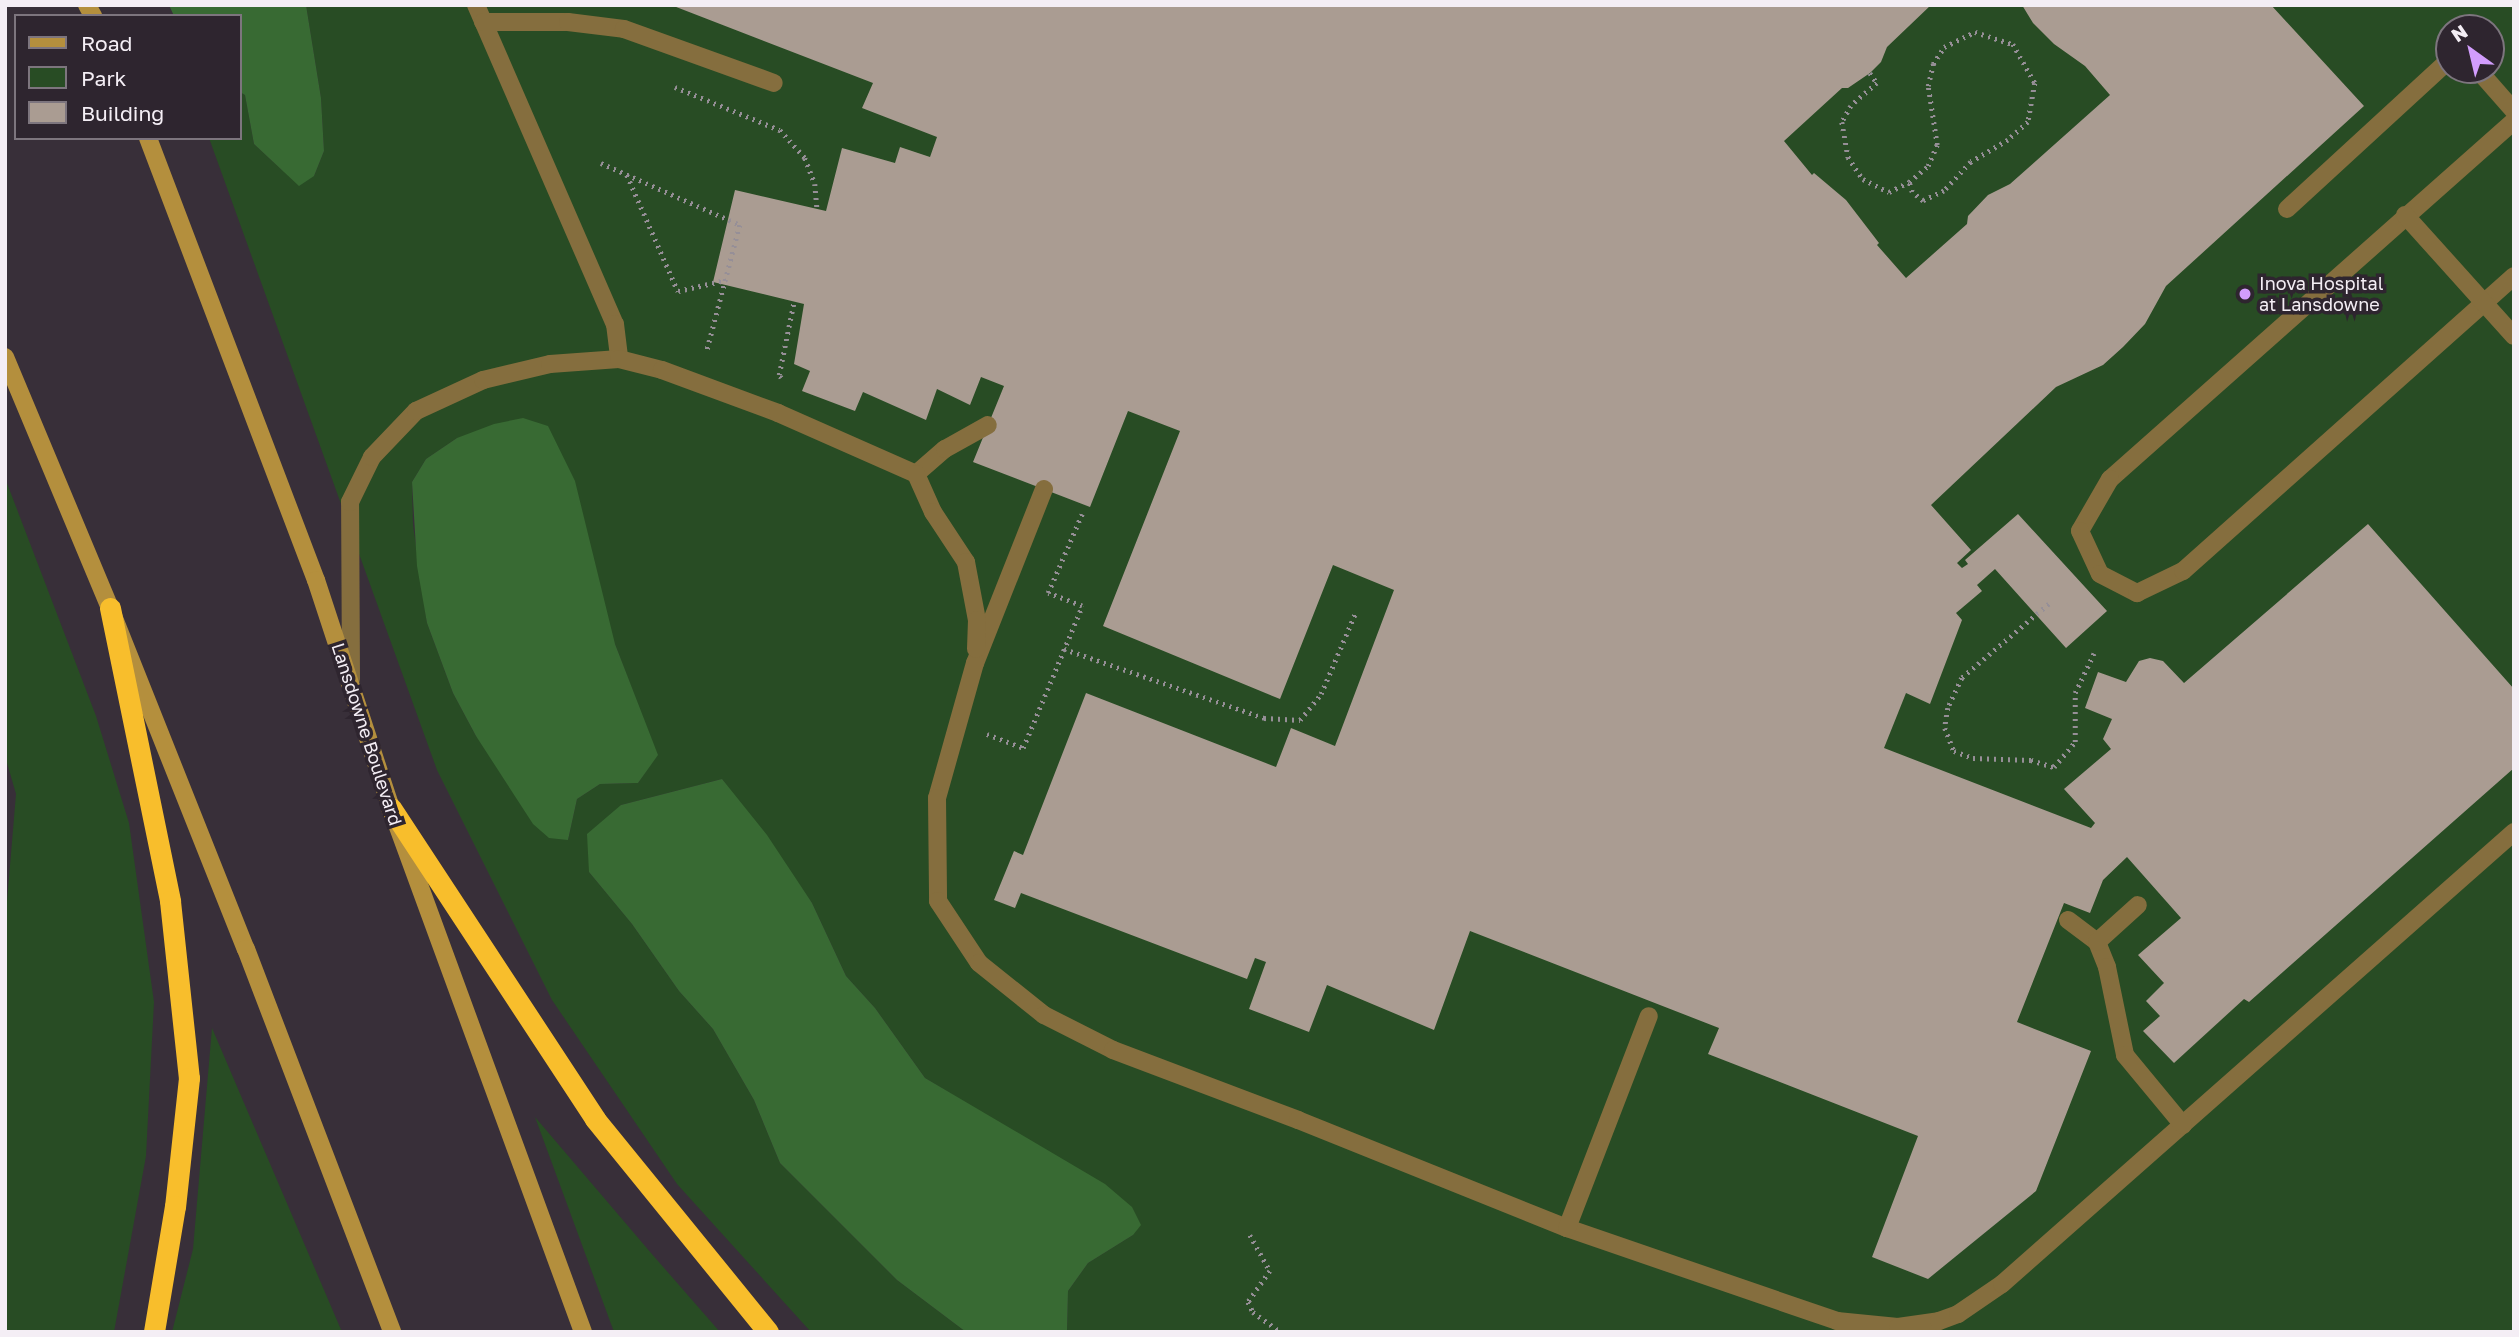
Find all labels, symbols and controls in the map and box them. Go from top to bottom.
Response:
legend [14,14,242,140]
north arrow [2435,14,2505,84]
text: N [2447,19,2472,46]
text: Road [81,30,132,56]
text: Park [81,65,126,91]
text: Building [81,100,164,126]
place label: Inova Hospital at Lansdowne [2259,273,2383,316]
marker: Inova Hospital at Lansdowne [2237,286,2253,302]
street label: Lansdowne Boulevard [327,640,407,828]

